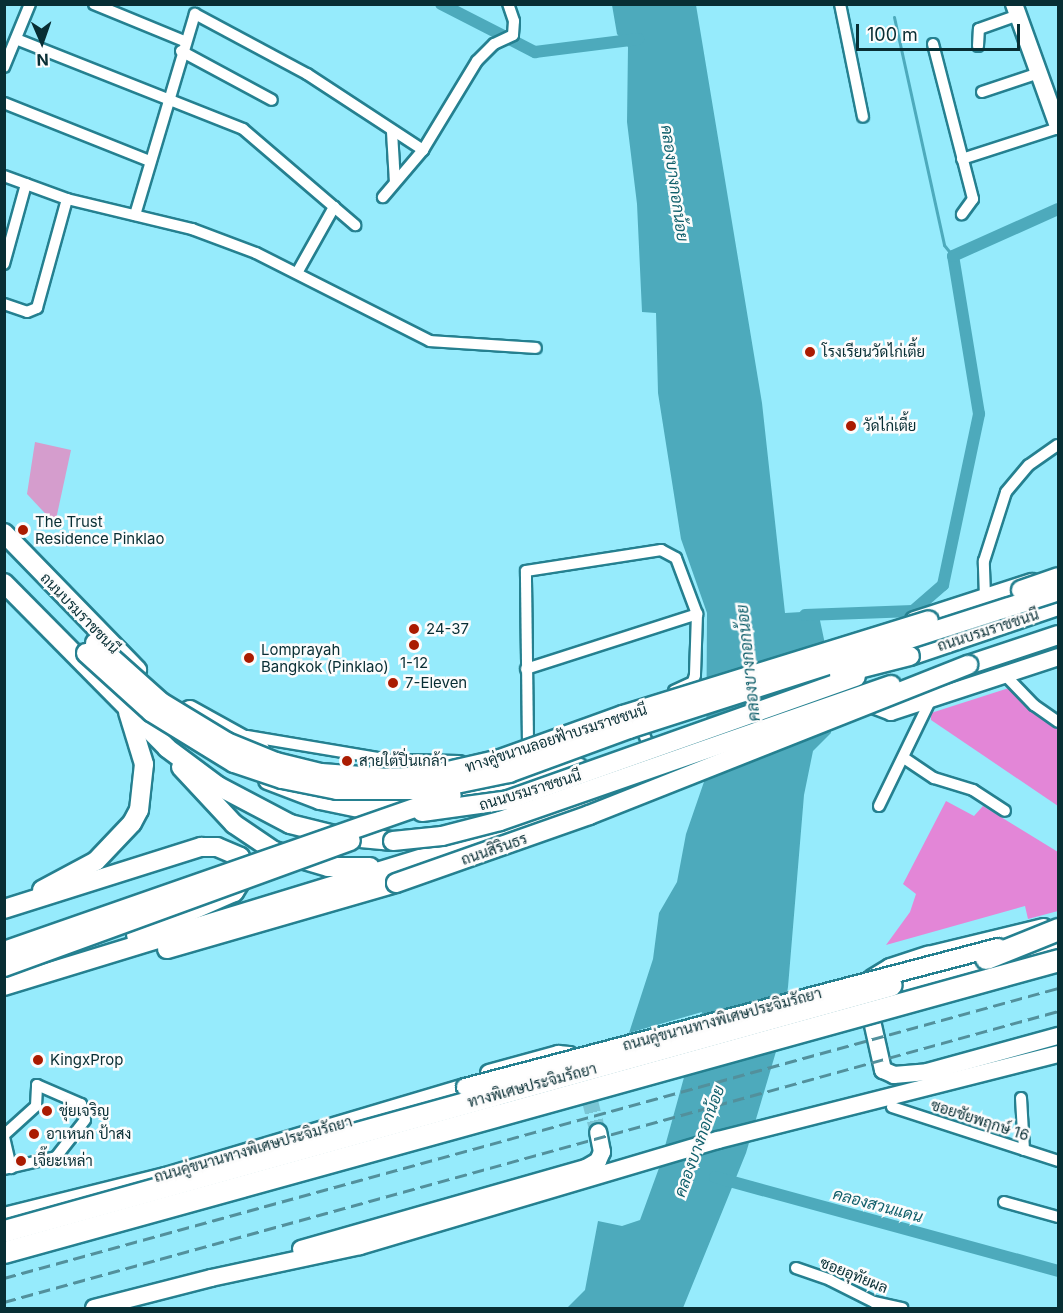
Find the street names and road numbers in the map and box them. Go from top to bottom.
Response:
street label: ถนนบรมราชชนนี [37,569,123,657]
street label: ถนนบรมราชชนนี [935,605,1041,655]
street label: ทางคู่ขนานลอยฟ้าบรมราชชนนี [463,700,649,776]
street label: ถนนบรมราชชนนี [477,766,583,814]
street label: ถนนสิรินธร [459,829,529,869]
street label: ถนนคู่ขนานทางพิเศษประจิมรัถยา [621,984,823,1054]
street label: ทางพิเศษประจิมรัถยา [465,1059,599,1111]
street label: ซอยชัยพฤกษ์ 16 [929,1096,1031,1144]
street label: ถนนคู่ขนานทางพิเศษประจิมรัถยา [152,1112,354,1186]
street label: ซอยอุทัยผล [817,1253,891,1297]

